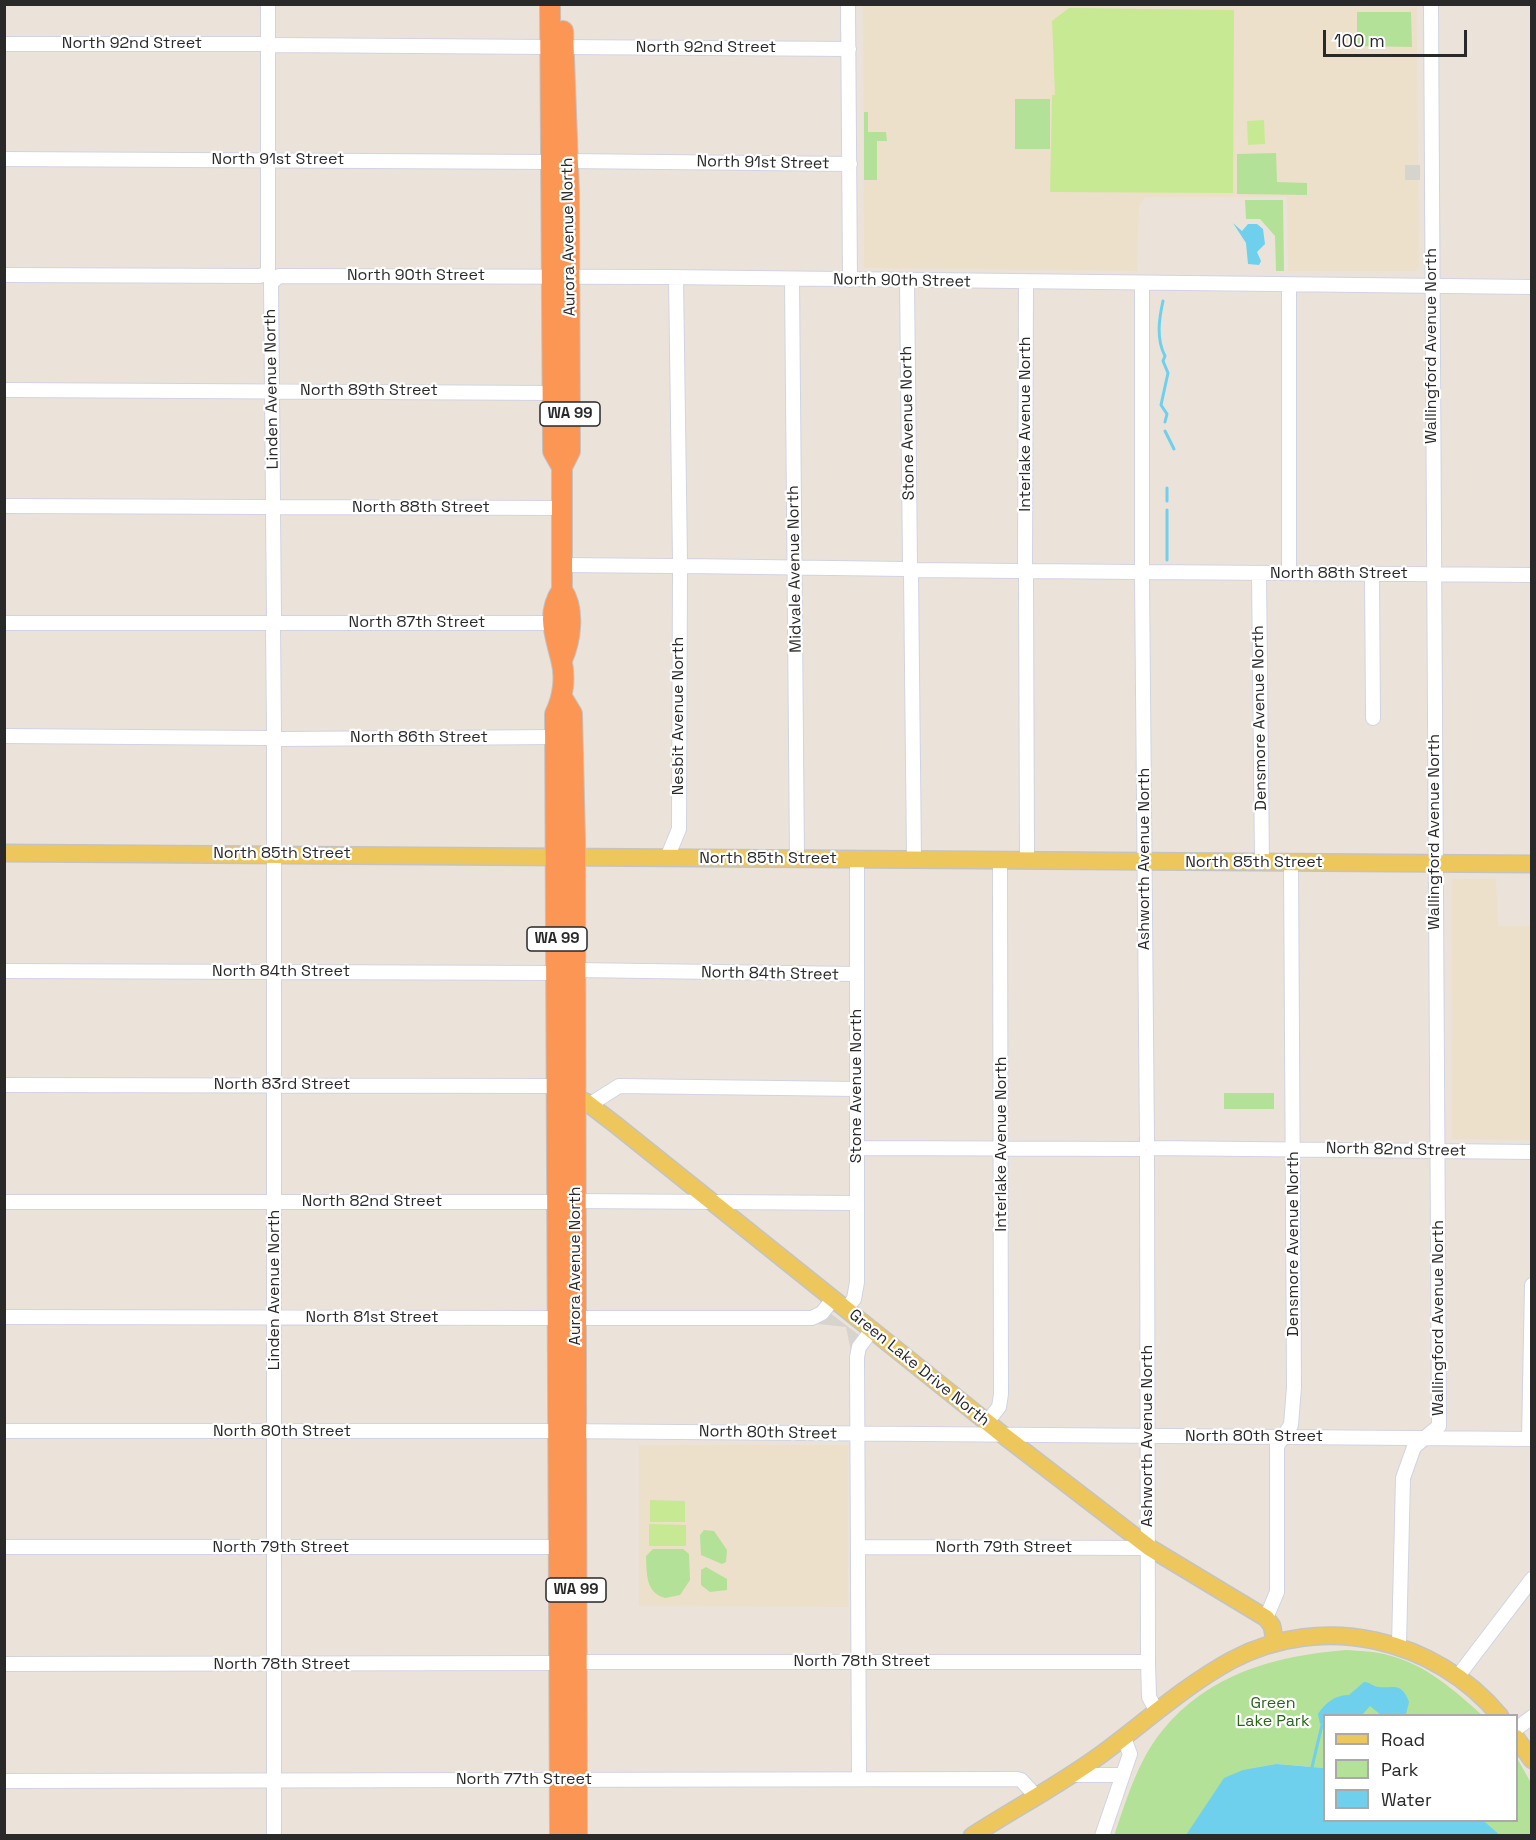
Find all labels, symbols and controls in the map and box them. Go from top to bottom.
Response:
scale bar [1326,18,1470,56]
text: 100 m [1334,29,1385,52]
street label: North 92nd Street [62,34,202,54]
street label: North 92nd Street [636,38,776,58]
street label: North 91st Street [212,150,344,170]
street label: North 91st Street [696,152,830,174]
street label: Aurora Avenue North [558,157,580,317]
street label: Wallingford Avenue North [1422,248,1442,444]
street label: North 90th Street [347,266,485,286]
street label: North 90th Street [833,270,971,292]
street label: Linden Avenue North [261,309,283,469]
street label: Interlake Avenue North [1016,336,1036,512]
street label: Stone Avenue North [897,346,919,500]
street label: North 89th Street [300,381,438,401]
road number: WA 99 [540,402,600,426]
street label: Midvale Avenue North [784,485,806,653]
street label: North 88th Street [352,498,490,518]
street label: North 88th Street [1270,564,1408,584]
street label: North 87th Street [349,613,485,633]
street label: Densmore Avenue North [1249,625,1271,811]
street label: Nesbit Avenue North [669,637,689,795]
street label: North 86th Street [350,728,488,748]
street label: Wallingford Avenue North [1425,734,1445,930]
street label: Ashworth Avenue North [1135,768,1155,950]
street label: North 85th Street [213,844,351,864]
street label: North 85th Street [699,849,837,869]
street label: North 85th Street [1185,853,1323,873]
road number: WA 99 [527,927,587,951]
street label: North 84th Street [212,962,350,982]
street label: North 84th Street [701,963,839,985]
street label: Stone Avenue North [847,1009,867,1163]
street label: Interlake Avenue North [992,1056,1012,1232]
street label: North 83rd Street [214,1075,350,1095]
street label: North 82nd Street [1326,1139,1466,1161]
street label: Densmore Avenue North [1284,1151,1304,1337]
street label: Aurora Avenue North [566,1187,586,1345]
street label: North 82nd Street [302,1192,442,1212]
street label: Linden Avenue North [265,1210,285,1370]
street label: Wallingford Avenue North [1429,1220,1449,1416]
street label: Green Lake Drive North [845,1305,993,1431]
street label: North 81st Street [305,1308,439,1328]
street label: Ashworth Avenue North [1138,1345,1158,1527]
street label: North 80th Street [213,1422,351,1442]
street label: North 80th Street [699,1422,837,1444]
street label: North 80th Street [1185,1427,1323,1447]
street label: North 79th Street [213,1538,349,1558]
street label: North 79th Street [936,1538,1072,1558]
road number: WA 99 [546,1578,606,1602]
street label: North 78th Street [794,1652,930,1672]
street label: North 78th Street [214,1655,350,1675]
park label: Green Lake Park [1237,1694,1309,1732]
legend [1323,1714,1518,1822]
text: Road [1381,1728,1425,1751]
text: Park [1381,1758,1418,1781]
street label: North 77th Street [456,1770,592,1790]
text: Water [1381,1788,1432,1811]

